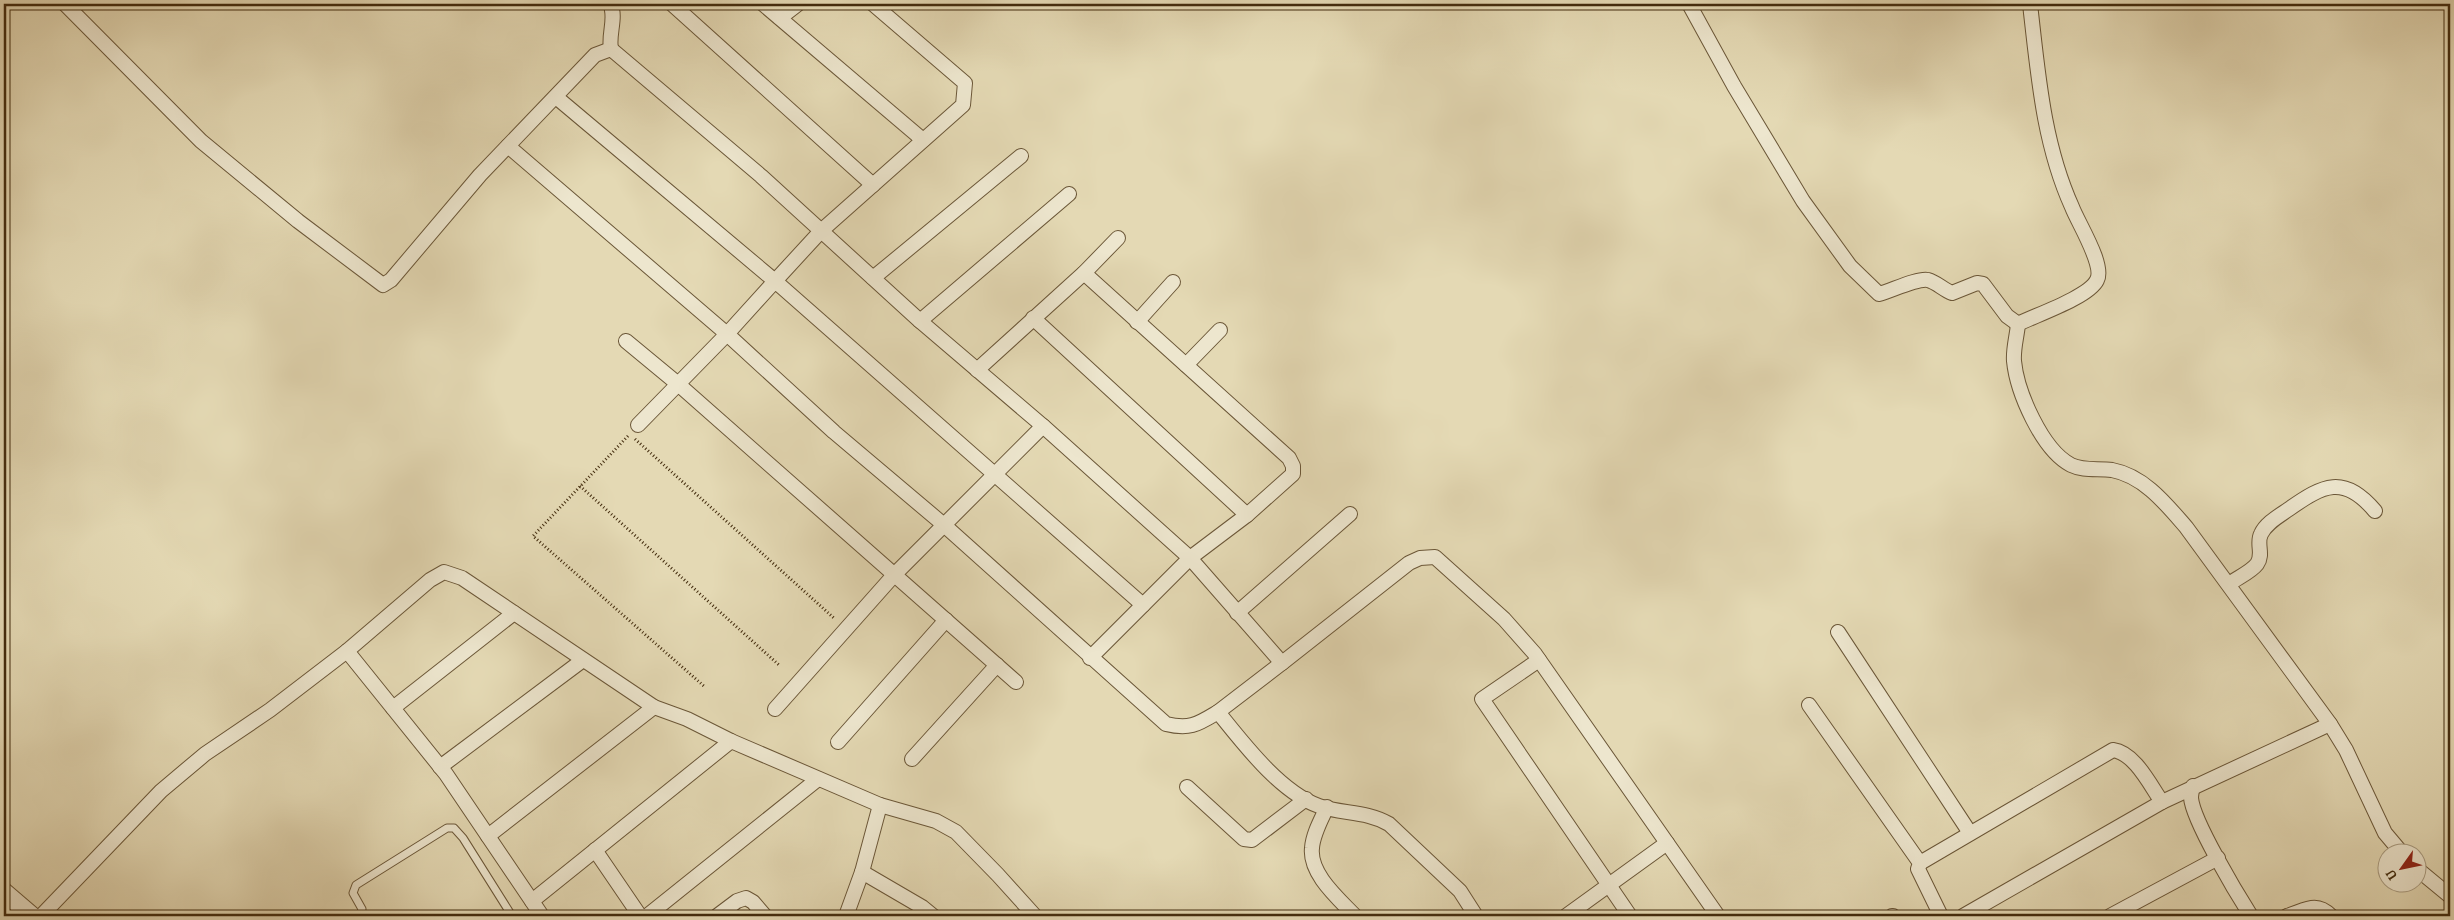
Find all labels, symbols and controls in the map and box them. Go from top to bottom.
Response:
north arrow [2376,842,2426,892]
text: U [2381,866,2402,884]

